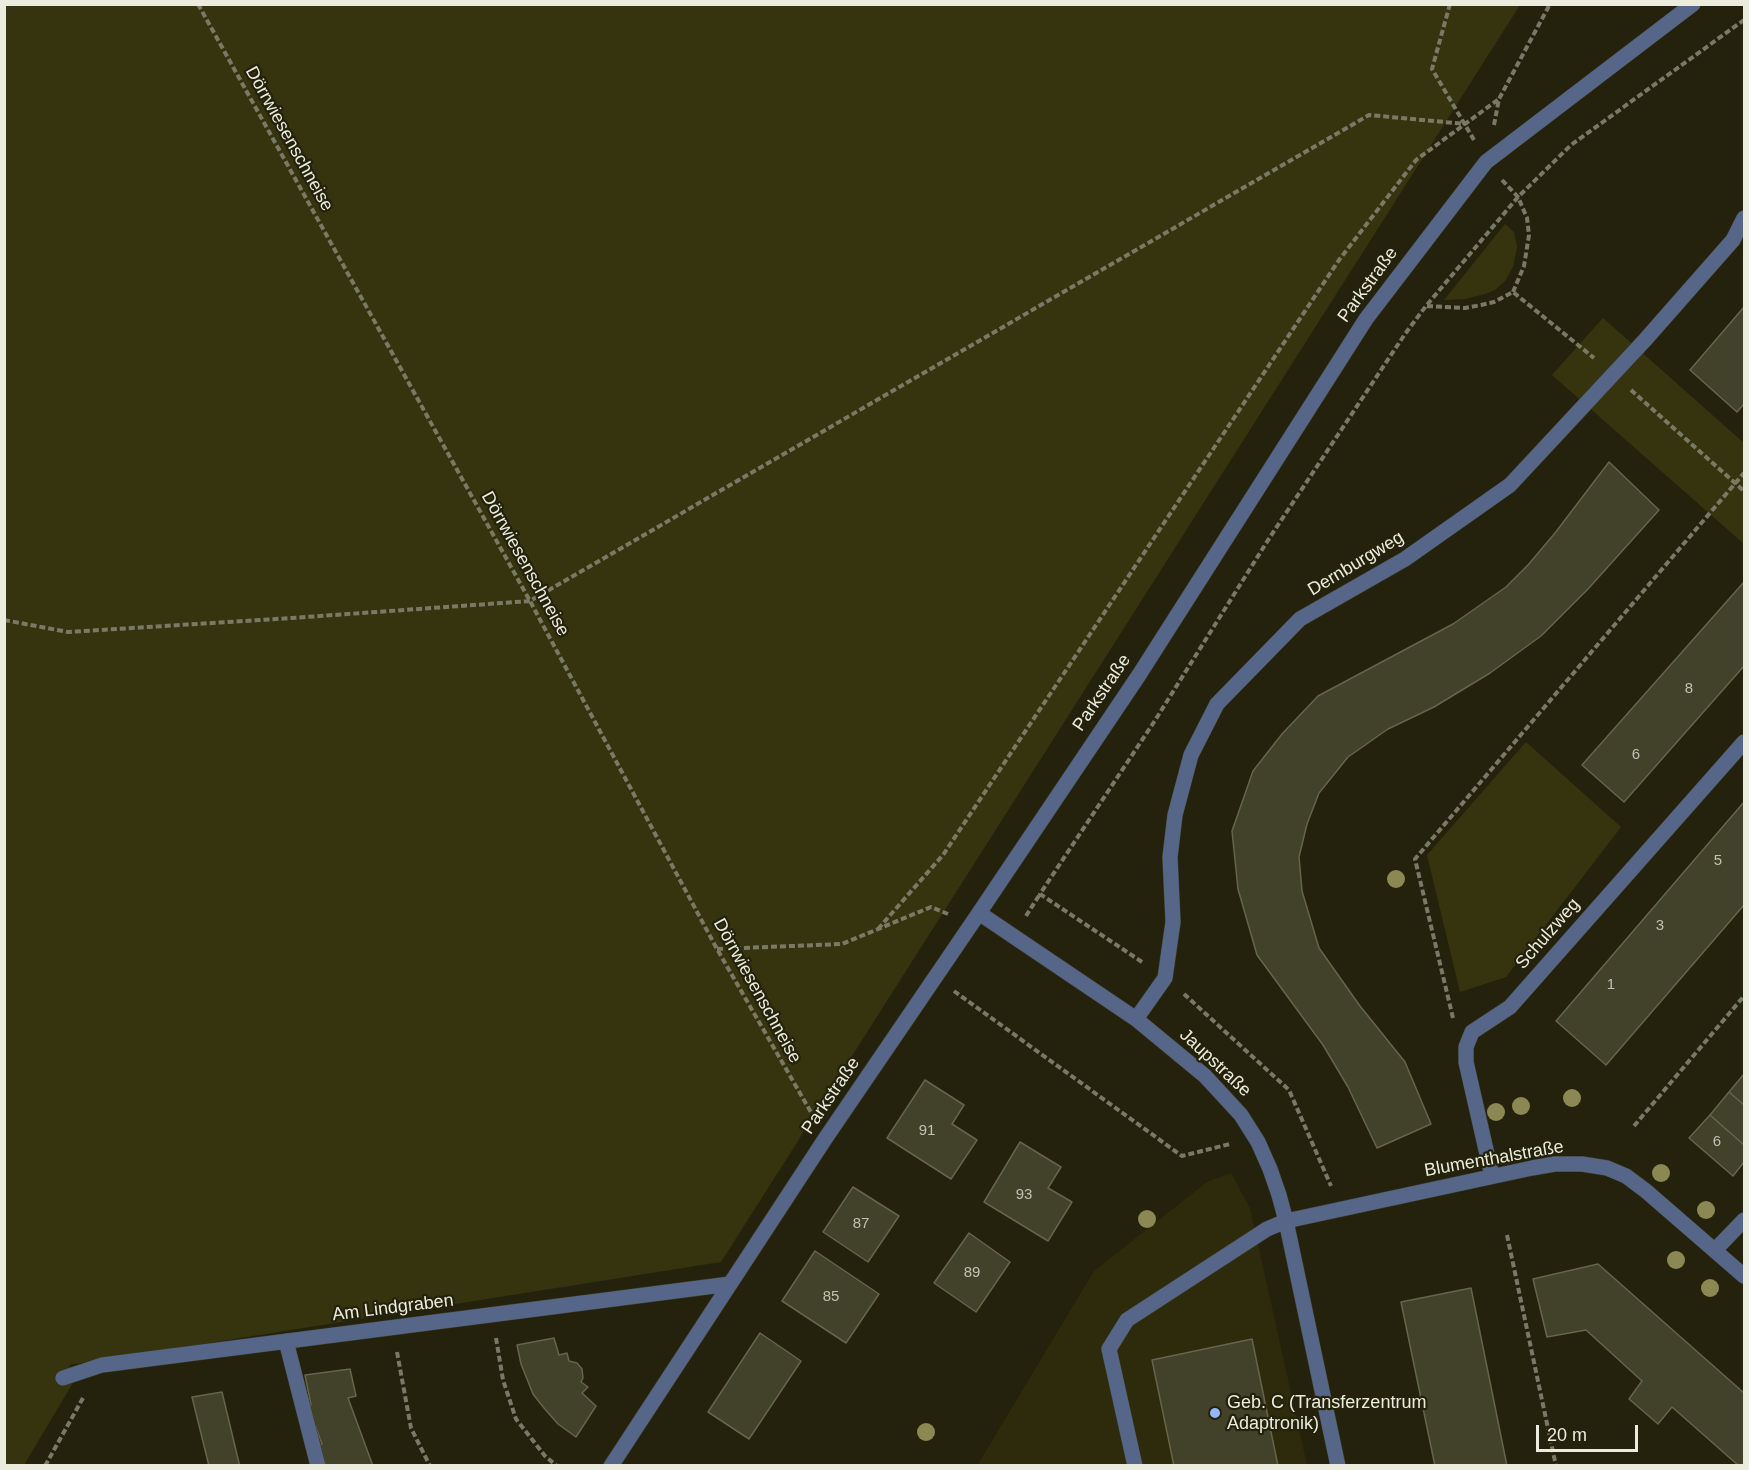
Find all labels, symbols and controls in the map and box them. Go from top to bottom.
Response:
street label: Dörrwiesenschneise [240,63,338,215]
street label: Parkstraße [1333,243,1403,327]
street label: Dörrwiesenschneise [476,488,574,640]
street label: Dernburgweg [1304,527,1408,601]
street label: Parkstraße [1068,650,1136,736]
house number: 8 [1685,680,1693,698]
house number: 6 [1632,746,1640,764]
house number: 5 [1714,852,1722,870]
street label: Schulzweg [1511,894,1585,974]
street label: Dörrwiesenschneise [708,915,806,1067]
house number: 3 [1656,917,1664,935]
house number: 1 [1607,976,1615,994]
street label: Jaupstraße [1175,1024,1255,1102]
street label: Parkstraße [797,1053,865,1139]
house number: 91 [919,1122,935,1140]
house number: 6 [1713,1133,1721,1151]
street label: Blumenthalstraße [1423,1136,1565,1182]
house number: 93 [1016,1186,1032,1204]
house number: 87 [853,1215,869,1233]
house number: 89 [964,1264,980,1282]
house number: 85 [823,1288,839,1306]
street label: Am Lindgraben [331,1290,455,1326]
place label: Geb. C (Transferzentrum Adaptronik) [1227,1392,1426,1434]
marker: Geb. C (Transferzentrum Adaptronik) [1208,1406,1222,1420]
scale bar [1539,1413,1641,1451]
text: 20 m [1547,1425,1587,1445]

